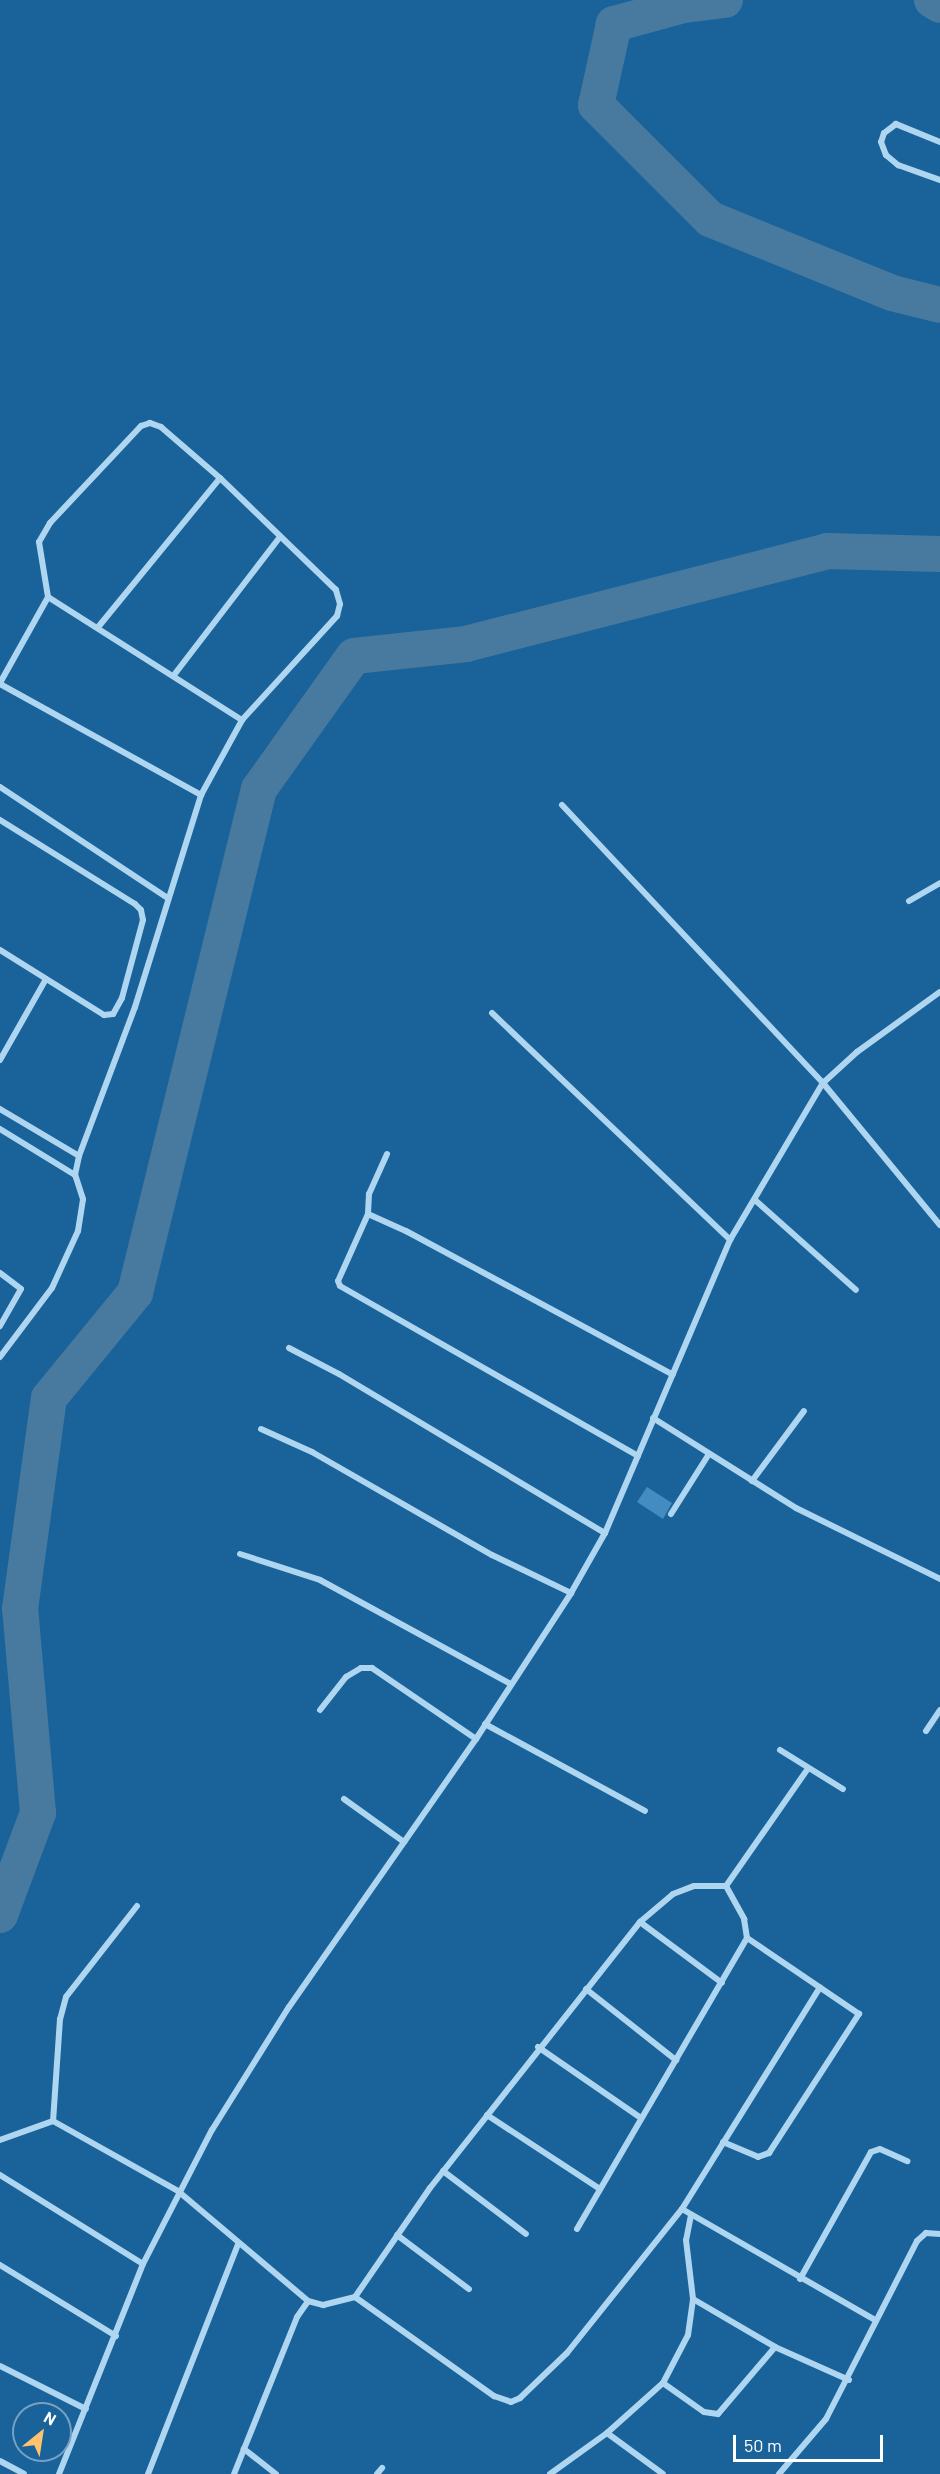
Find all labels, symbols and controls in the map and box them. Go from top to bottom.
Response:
north arrow [12,2402,72,2462]
text: N [41,2407,60,2429]
scale bar [736,2423,886,2461]
text: 50 m [744,2434,782,2456]

